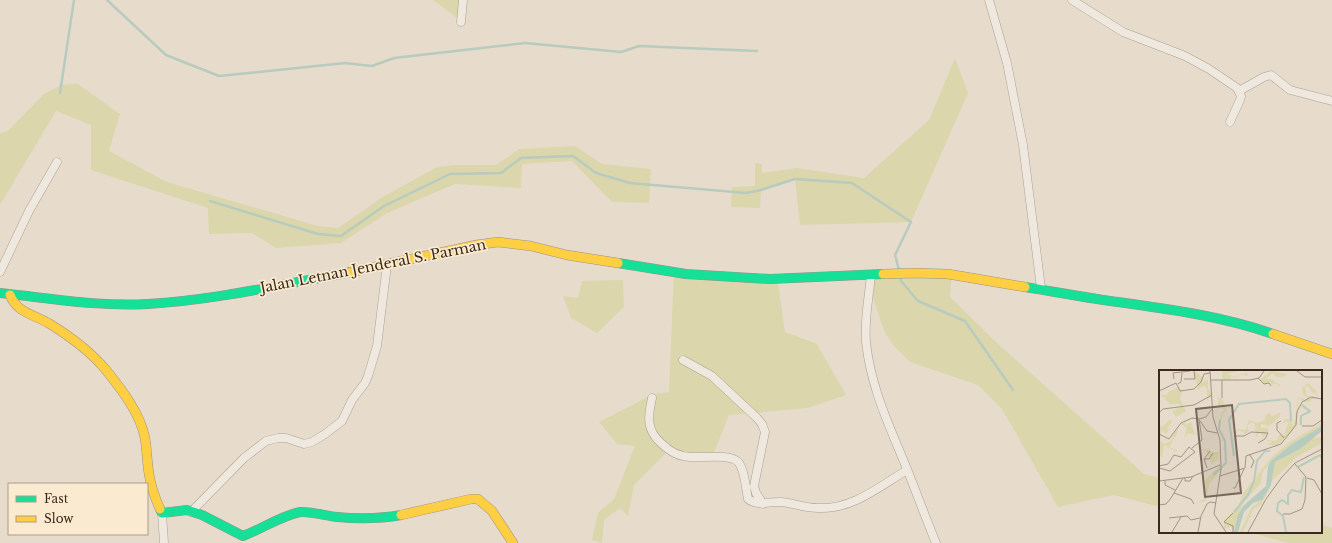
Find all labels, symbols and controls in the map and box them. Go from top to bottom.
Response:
street label: Jalan Letnan Jenderal S. Parman [257,235,488,297]
inset map [1159,370,1322,533]
legend [8,483,148,535]
text: Fast [44,491,69,506]
text: Slow [44,511,74,526]

